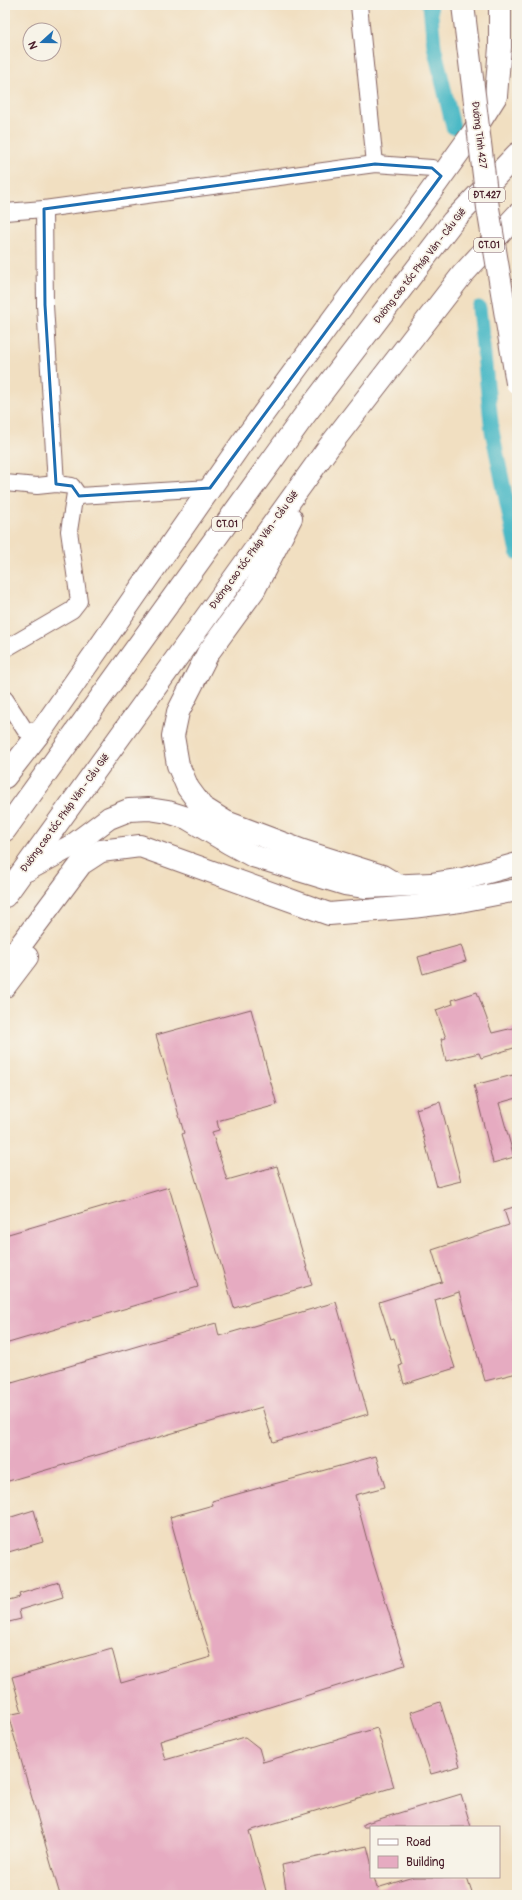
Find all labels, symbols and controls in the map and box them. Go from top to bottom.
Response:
north arrow [22,22,62,62]
text: N [26,39,41,51]
street label: Đường Tỉnh 427 [469,101,489,170]
road number: ĐT.427 [469,188,505,202]
street label: Đường cao tốc Pháp Vân - Cầu Giẽ [370,205,469,326]
road number: CT.01 [474,238,504,252]
street label: Đường cao tốc Pháp Vân - Cầu Giẽ [205,487,301,612]
road number: CT.01 [212,517,242,531]
street label: Đường cao tốc Pháp Vân - Cầu Giẽ [16,750,112,875]
legend [370,1826,500,1878]
text: Road [406,1835,431,1850]
text: Building [406,1855,445,1870]

